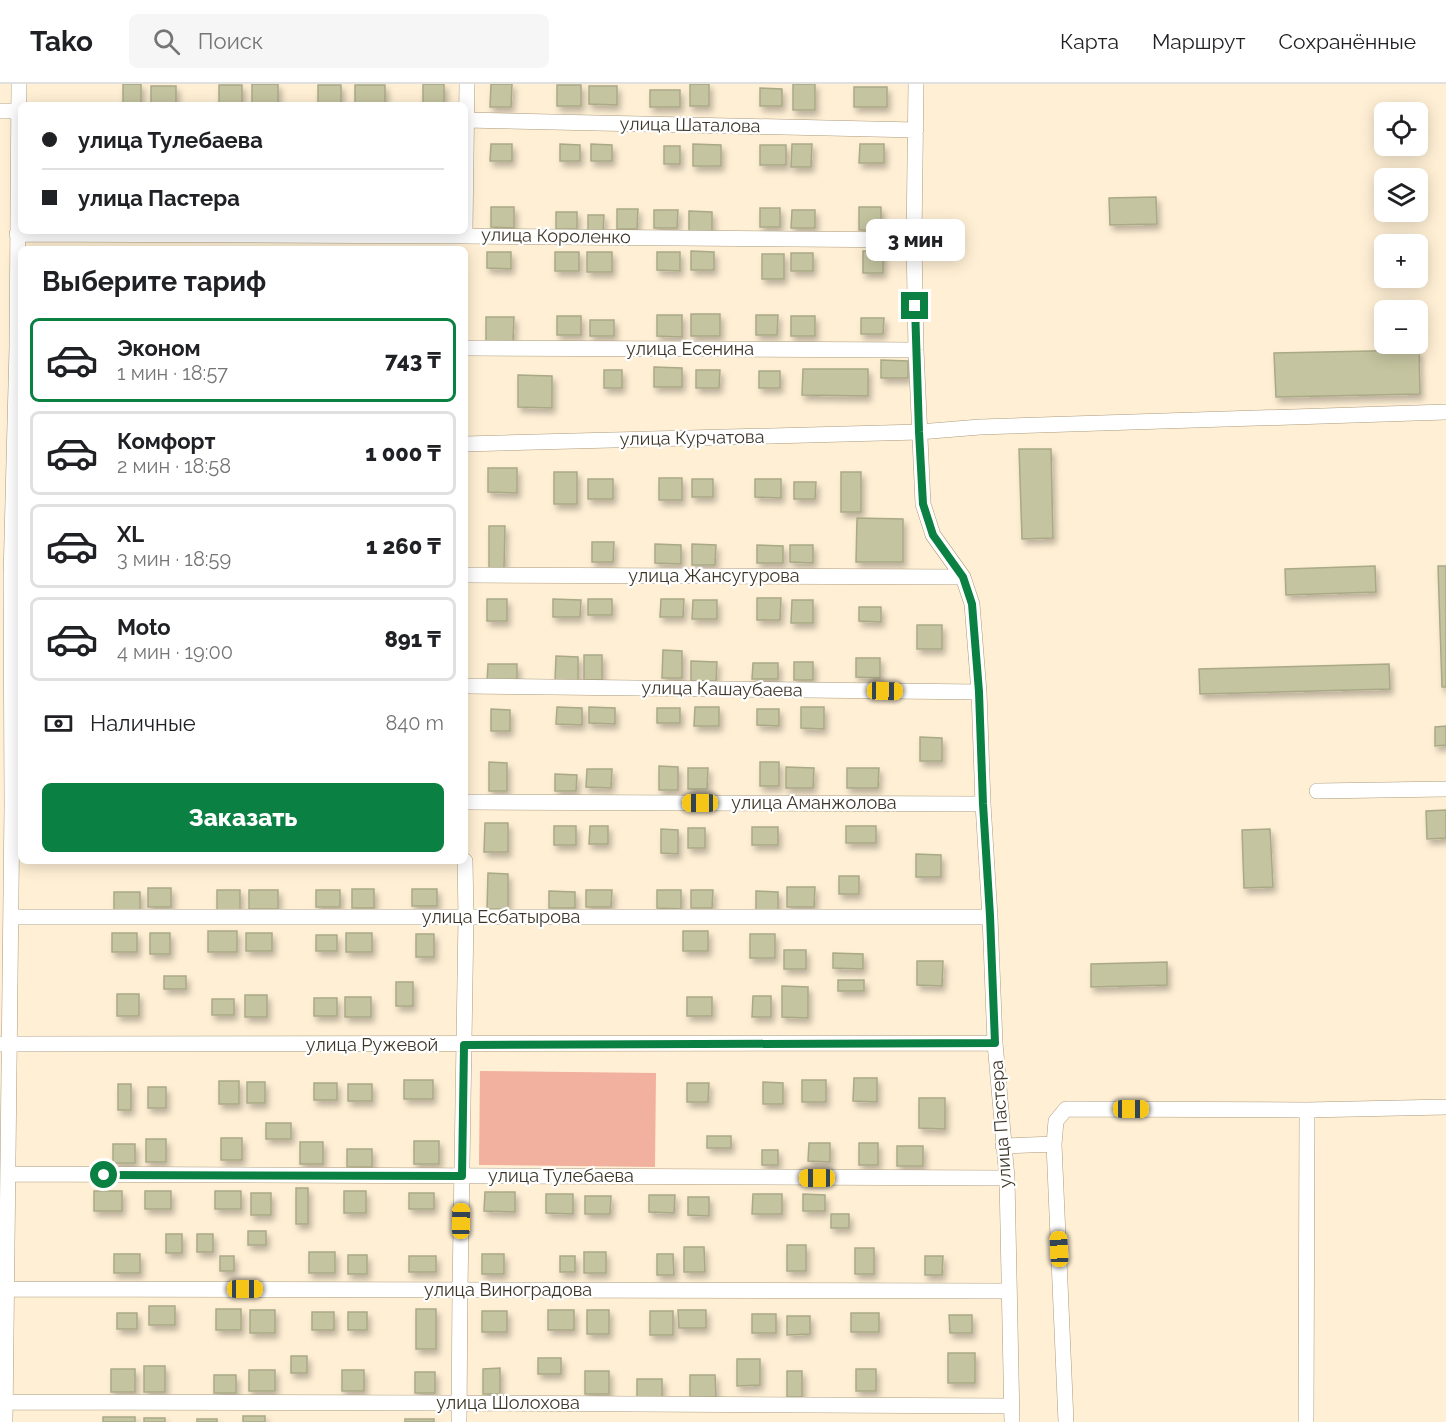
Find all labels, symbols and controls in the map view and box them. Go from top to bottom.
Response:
search box [129,14,549,68]
text: Tako [30,25,93,58]
icon: search [150,25,183,58]
text: Поиск [198,28,263,54]
text: Карта [1060,29,1119,54]
text: Маршрут [1152,29,1245,54]
text: Сохранённые [1278,29,1416,54]
map controls [1374,102,1428,354]
button: locate [1374,102,1428,156]
street label: улица Шаталова [619,113,761,136]
text: улица Тулебаева [78,127,263,153]
button: layers [1374,168,1428,222]
text: улица Пастера [78,185,240,211]
callout: 3 мин [866,219,964,261]
street label: улица Короленко [481,224,631,247]
text: 3 мин [888,228,943,252]
button: + [1374,234,1428,288]
text: Выберите тариф [42,266,266,297]
route end [901,292,928,319]
button: − [1374,300,1428,354]
icon: car [45,333,99,387]
text: Эконом [117,335,201,361]
street label: улица Есенина [626,338,754,359]
text: 743 ₸ [385,347,441,373]
text: 1 мин · 18:57 [117,361,228,385]
icon: car [45,426,99,480]
street label: улица Курчатова [619,426,765,449]
text: Комфорт [117,428,215,454]
text: 1 000 ₸ [365,440,441,466]
text: 2 мин · 18:58 [117,454,231,478]
icon: car [45,519,99,573]
text: XL [117,521,144,547]
text: 1 260 ₸ [366,533,441,559]
text: 3 мин · 18:59 [117,547,231,571]
street label: улица Жансугурова [628,565,800,586]
icon: car [45,612,99,666]
text: Moto [117,614,171,640]
text: 891 ₸ [385,626,441,652]
text: 4 мин · 19:00 [117,640,233,664]
street label: улица Кашаубаева [641,677,803,700]
car [867,682,903,700]
icon: cash [42,707,75,740]
text: Наличные [90,710,196,736]
text: 840 m [386,711,444,735]
button: Заказать [42,783,444,852]
street label: улица Аманжолова [731,792,897,813]
car [682,794,718,812]
street label: улица Есбатырова [422,906,580,927]
street label: улица Ружевой [306,1034,438,1055]
street label: улица Пастера [986,1059,1015,1189]
car [1113,1100,1149,1118]
route start [90,1161,117,1188]
street label: улица Тулебаева [488,1165,634,1186]
car [799,1169,835,1187]
car [452,1203,470,1239]
car [1049,1231,1069,1267]
street label: улица Виноградова [424,1279,592,1300]
car [227,1280,263,1298]
street label: улица Шолохова [436,1392,580,1413]

